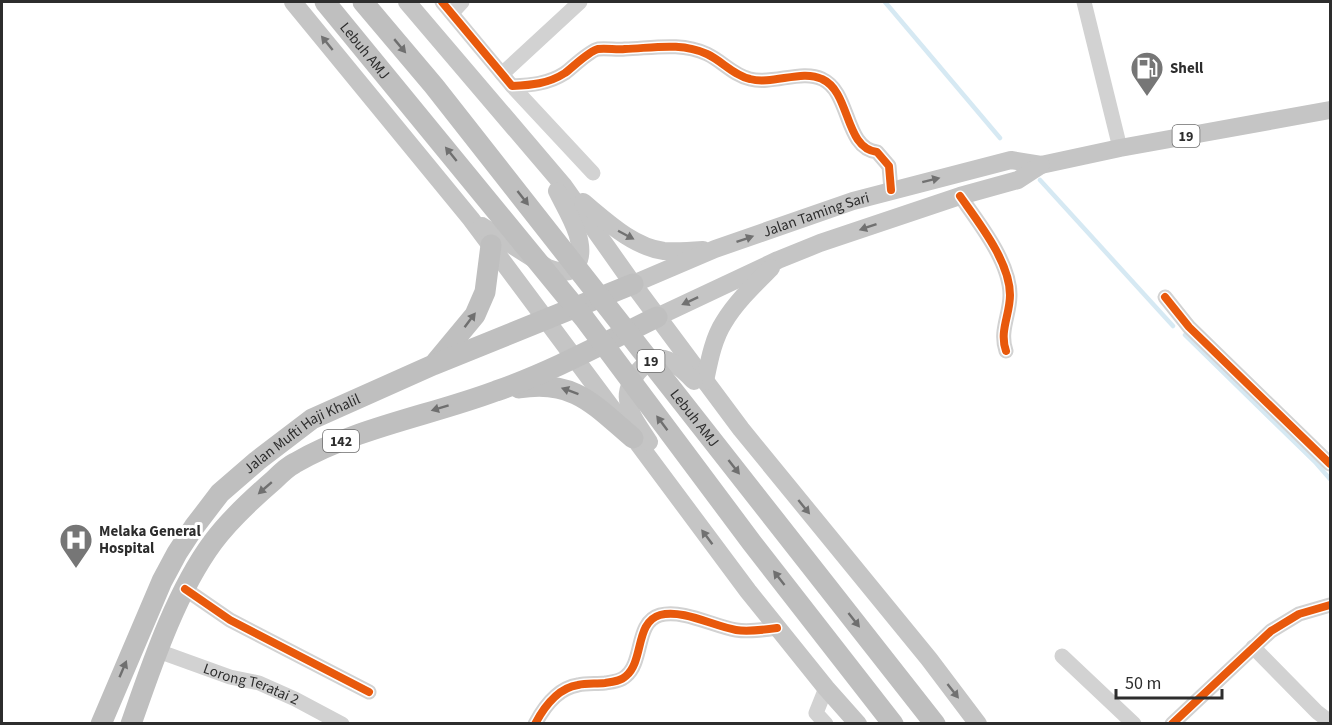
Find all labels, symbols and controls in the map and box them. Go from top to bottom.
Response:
street label: Lebuh AMJ [335,18,394,84]
one-way arrow [321,36,334,51]
one-way arrow [394,38,407,54]
fuel station icon: Shell [1129,50,1165,97]
place label: Shell [1170,58,1204,79]
road number: 19 [1172,125,1200,147]
one-way arrow [444,146,457,162]
one-way arrow [922,174,940,184]
street label: Jalan Taming Sari [760,187,872,243]
one-way arrow [516,190,529,206]
one-way arrow [859,223,877,232]
one-way arrow [617,230,634,240]
one-way arrow [736,233,754,243]
one-way arrow [682,297,699,306]
one-way arrow [464,312,477,328]
road number: 19 [638,350,664,372]
street label: Lebuh AMJ [665,385,724,452]
one-way arrow [561,386,579,396]
street label: Jalan Mufti Haji Khalil [239,389,364,479]
one-way arrow [431,404,449,413]
one-way arrow [656,415,668,431]
road number: 142 [323,430,359,452]
one-way arrow [728,459,741,475]
one-way arrow [258,481,273,494]
one-way arrow [798,499,811,515]
place label: Melaka General Hospital [99,521,202,559]
hospital icon: Melaka General Hospital [58,522,94,569]
one-way arrow [702,529,714,544]
one-way arrow [774,571,786,586]
one-way arrow [848,613,860,628]
street label: Lorong Teratai 2 [200,658,302,711]
one-way arrow [118,660,128,678]
scale bar [1116,662,1222,700]
text: 50 m [1125,671,1161,696]
one-way arrow [947,684,959,699]

